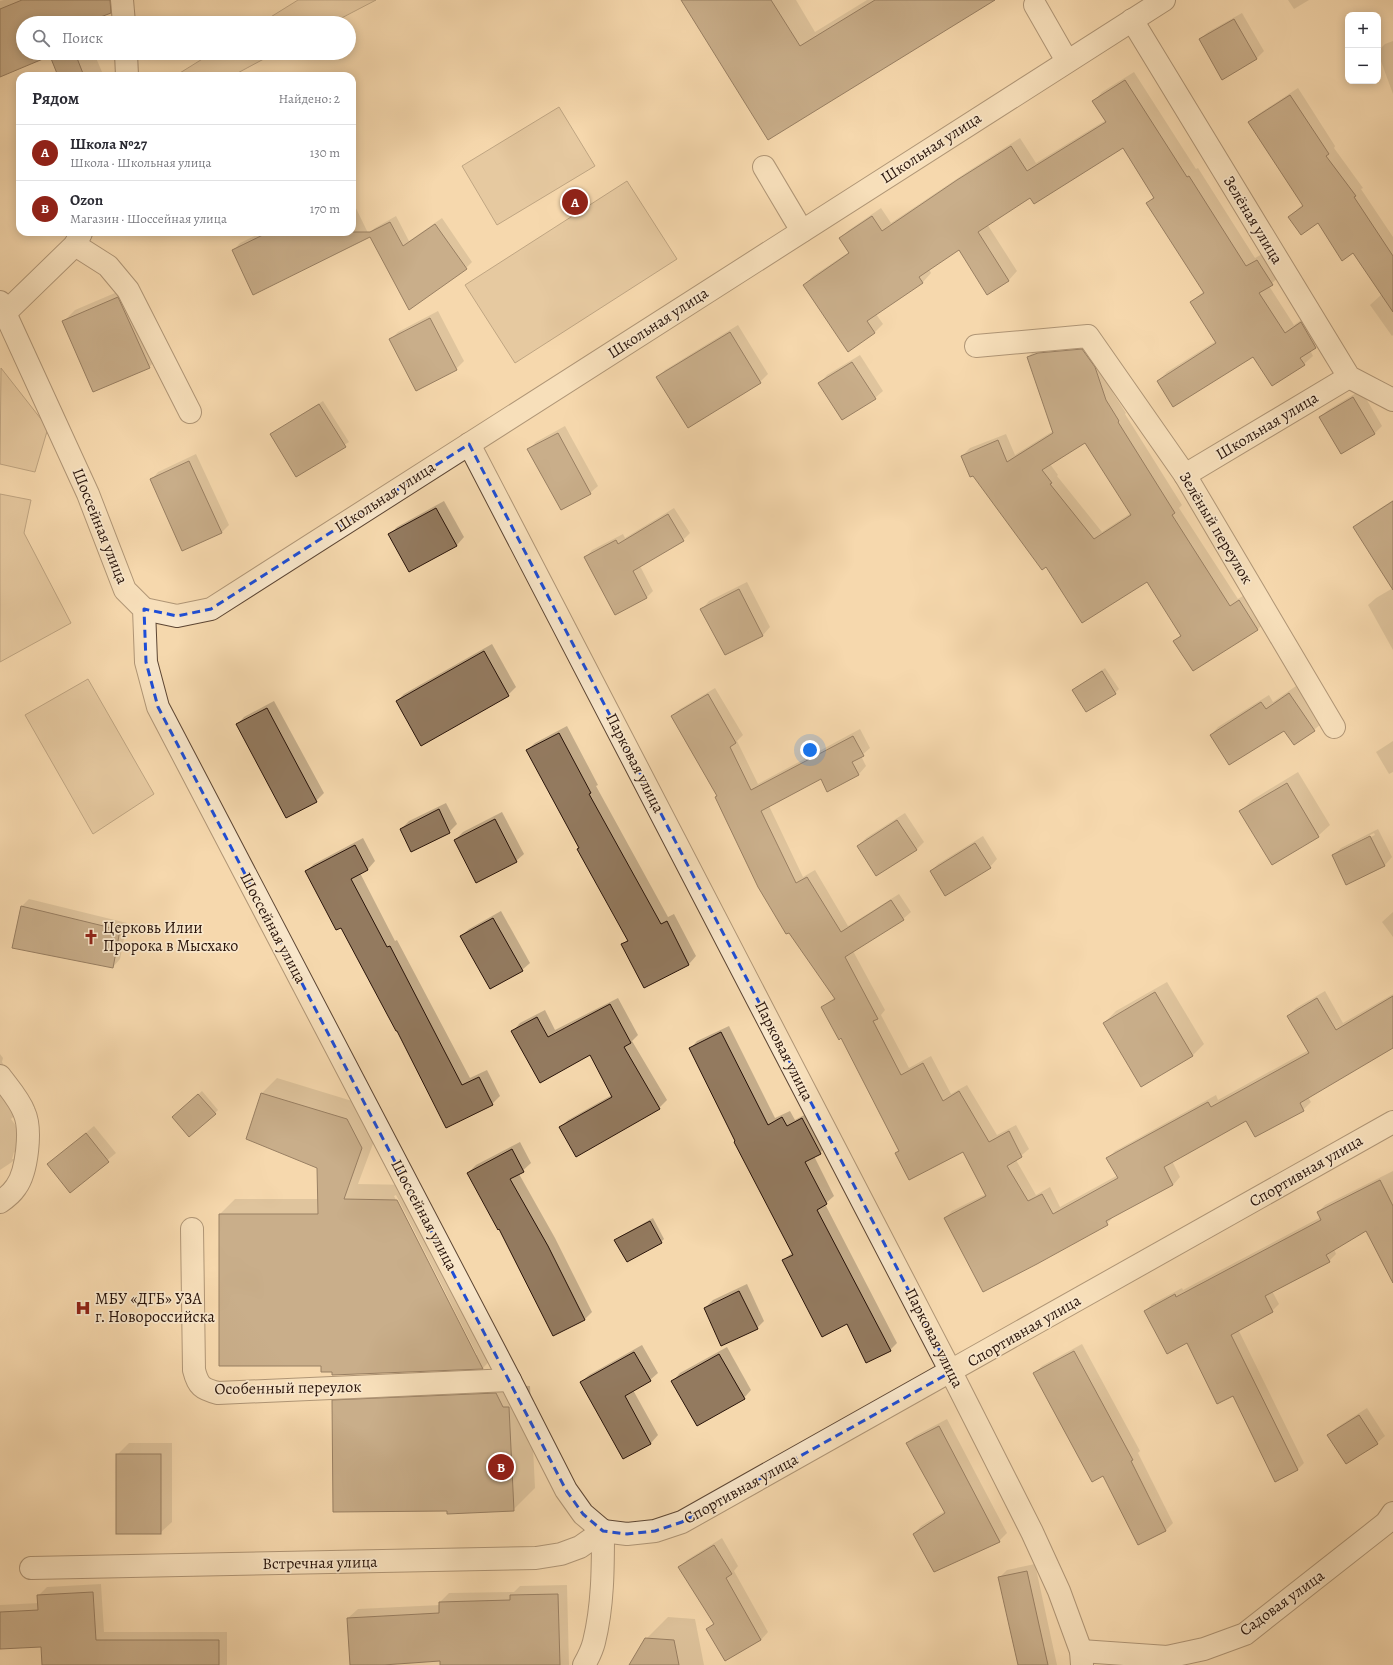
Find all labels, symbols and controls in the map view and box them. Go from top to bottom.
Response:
map controls [1345,12,1381,84]
button: + [1345,12,1381,48]
search box [16,16,356,60]
icon: search [30,27,52,49]
text: Поиск [62,28,103,48]
button: − [1345,48,1381,84]
text: Рядом [32,87,79,110]
text: Найдено: 2 [279,90,340,107]
street label: Школьная улица [876,107,986,189]
text: Школа №27 [70,134,147,154]
text: A [41,144,49,161]
text: 130 m [310,144,340,161]
text: Школа · Школьная улица [70,154,211,171]
street label: Зелёная улица [1218,172,1288,269]
pin: A [562,187,588,217]
text: Ozon [70,190,103,210]
text: B [41,200,49,217]
text: 170 m [310,200,340,217]
text: Магазин · Шоссейная улица [70,210,227,227]
street label: Школьная улица [603,282,713,364]
street label: Школьная улица [1211,386,1323,465]
street label: Школьная улица [330,456,440,538]
street label: Шоссейная улица [67,465,134,588]
street label: Зелёный переулок [1174,468,1258,588]
street label: Парковая улица [600,709,670,817]
your location [800,740,820,760]
street label: Шоссейная улица [234,868,312,988]
place label: Церковь Илии Пророка в Мысхако [103,917,238,957]
church icon: Церковь Илии Пророка в Мысхако [82,928,100,946]
street label: Парковая улица [749,997,819,1105]
street label: Спортивная улица [1245,1129,1367,1212]
street label: Шоссейная улица [385,1155,463,1275]
street label: Парковая улица [899,1284,969,1392]
place label: МБУ «ДГБ» УЗА г. Новороссийска [95,1288,215,1328]
street label: Спортивная улица [963,1289,1085,1372]
hospital icon: МБУ «ДГБ» УЗА г. Новороссийска [74,1299,92,1317]
street label: Особенный переулок [214,1376,362,1400]
street label: Спортивная улица [680,1448,803,1530]
pin: B [488,1452,514,1482]
street label: Встречная улица [262,1551,378,1575]
street label: Садовая улица [1235,1564,1329,1641]

